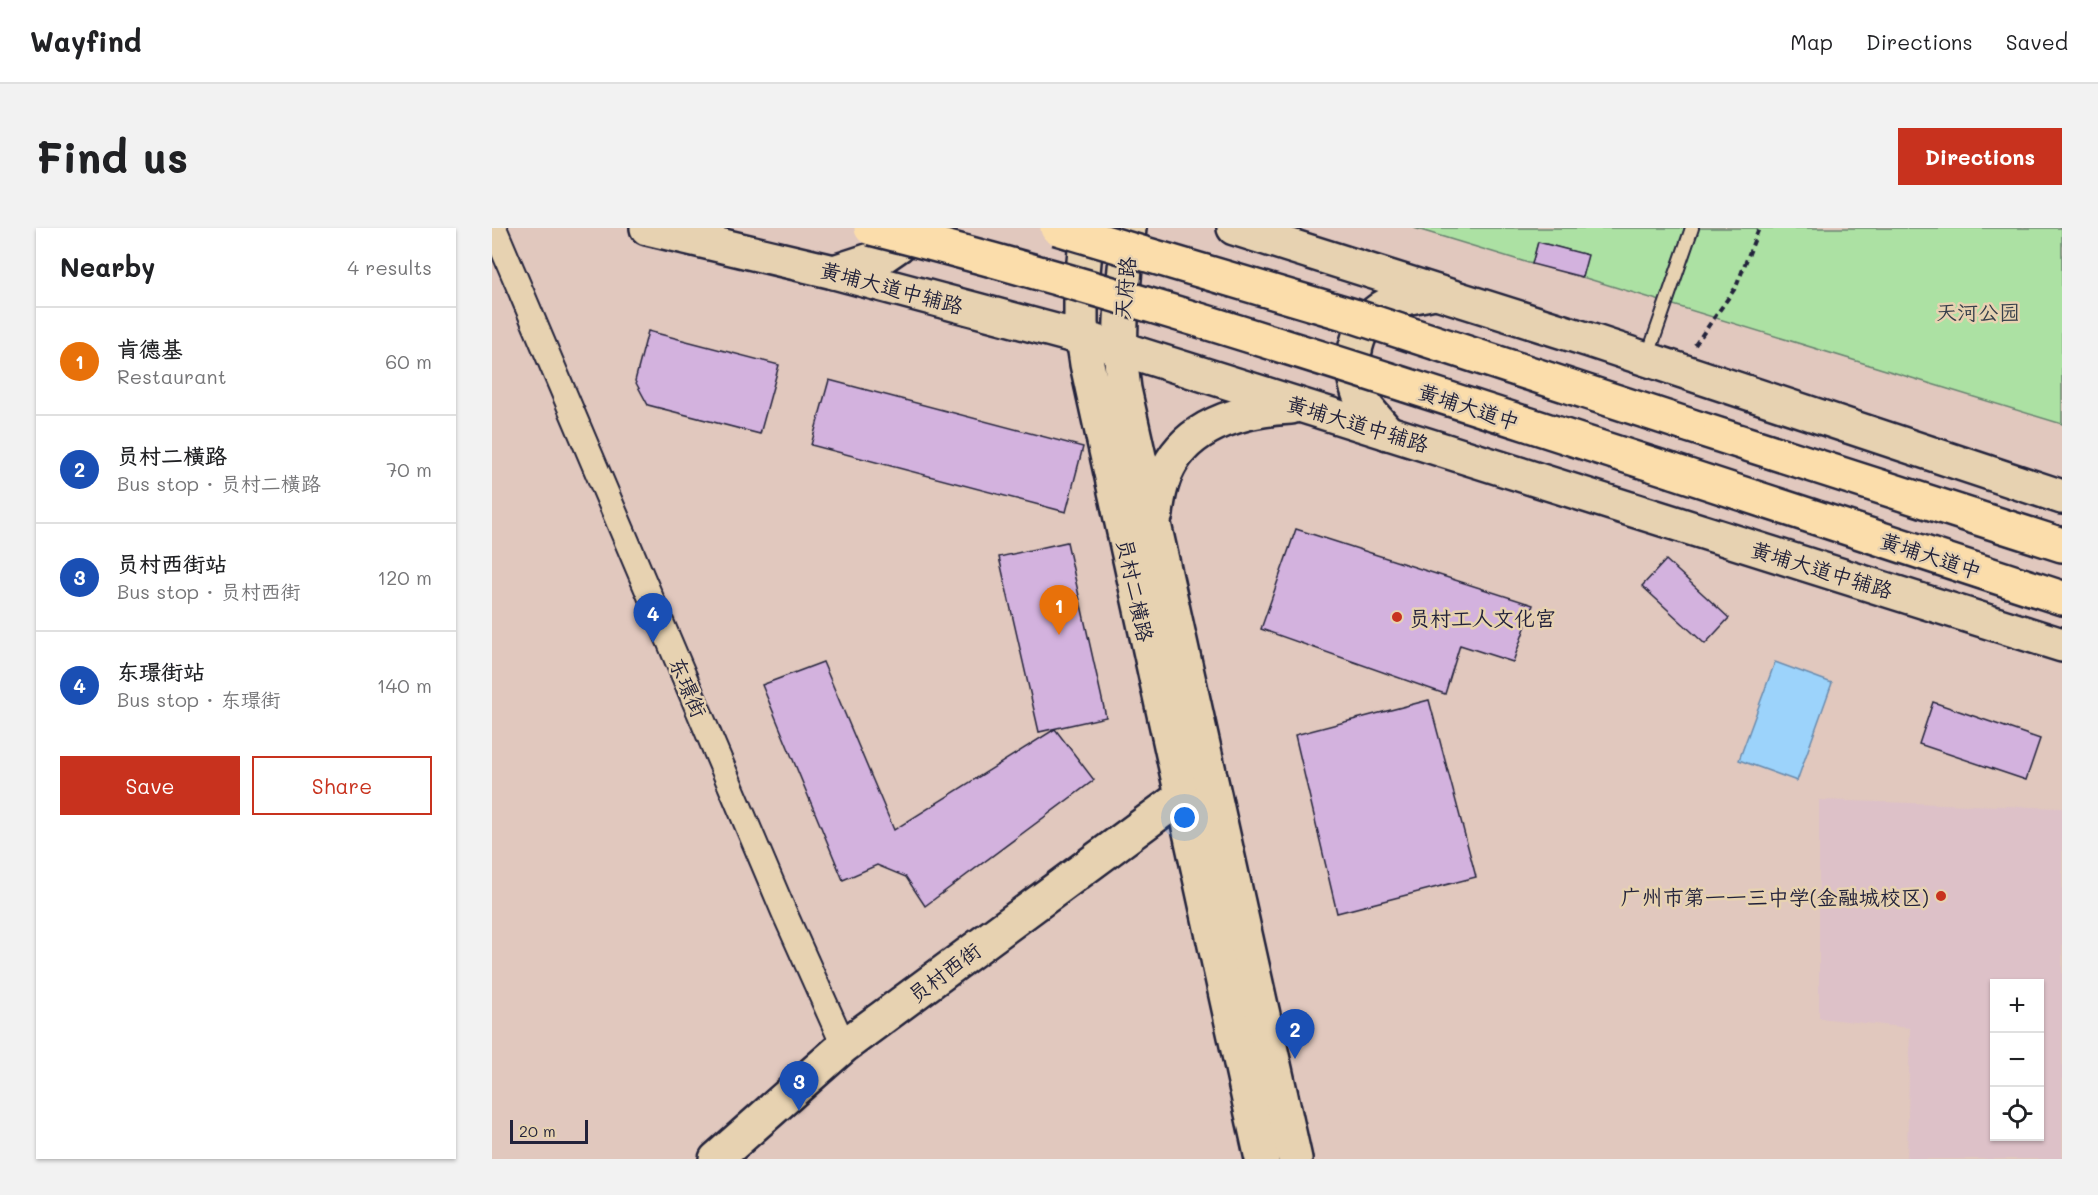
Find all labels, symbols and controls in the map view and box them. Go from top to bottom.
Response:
text: Wayfind [30,23,141,59]
text: Map [1790,28,1833,55]
text: Directions [1866,28,1973,55]
text: Saved [2006,28,2068,55]
button: Directions [1898,128,2062,185]
text: Find us [36,129,188,184]
text: Nearby [60,250,155,284]
text: 4 results [347,254,432,280]
street label: 黄埔大道中辅路 [818,255,966,319]
street label: 天府路 [1108,255,1140,321]
park label: 天河公园 [1936,298,2020,325]
text: 肯德基 [117,334,183,363]
text: 1 [75,348,84,374]
text: 60 m [385,348,432,374]
text: Restaurant [117,363,227,389]
street label: 黄埔大道中 [1415,377,1523,435]
street label: 黄埔大道中辅路 [1284,389,1432,457]
text: 员村二横路 [117,441,227,470]
text: 2 [74,456,85,482]
text: 70 m [386,456,432,482]
text: Bus stop · 员村二横路 [117,470,321,496]
street label: 黄埔大道中 [1877,526,1985,584]
street label: 黄埔大道中辅路 [1748,535,1896,603]
street label: 员村二横路 [1112,536,1160,644]
text: 员村西街站 [117,549,227,578]
text: 3 [74,564,86,590]
text: 120 m [377,564,432,590]
text: Bus stop · 员村西街 [117,578,301,604]
pin: 1 [1040,586,1078,635]
pin: 4 [634,594,672,643]
place label: 员村工人文化宫 [1409,604,1556,631]
marker: 员村工人文化宫 [1390,610,1404,624]
street label: 东璟街 [664,653,714,721]
text: 东璟街站 [117,657,205,686]
text: 4 [73,672,86,698]
text: 140 m [377,672,432,698]
text: Bus stop · 东璟街 [117,686,281,712]
button: Save [60,756,240,815]
button: Share [252,756,432,815]
your location [1170,803,1199,832]
place label: 广州市第一一三中学(金融城校区) [1621,883,1929,910]
marker: 广州市第一一三中学(金融城校区) [1934,889,1948,903]
street label: 员村西街 [902,936,986,1008]
map controls [1990,979,2044,1141]
button: + [1990,979,2044,1033]
pin: 2 [1276,1010,1314,1059]
button: − [1990,1033,2044,1087]
pin: 3 [780,1062,818,1111]
button: locate [1990,1087,2044,1141]
scale bar [510,1117,588,1144]
text: 20 m [519,1120,556,1141]

